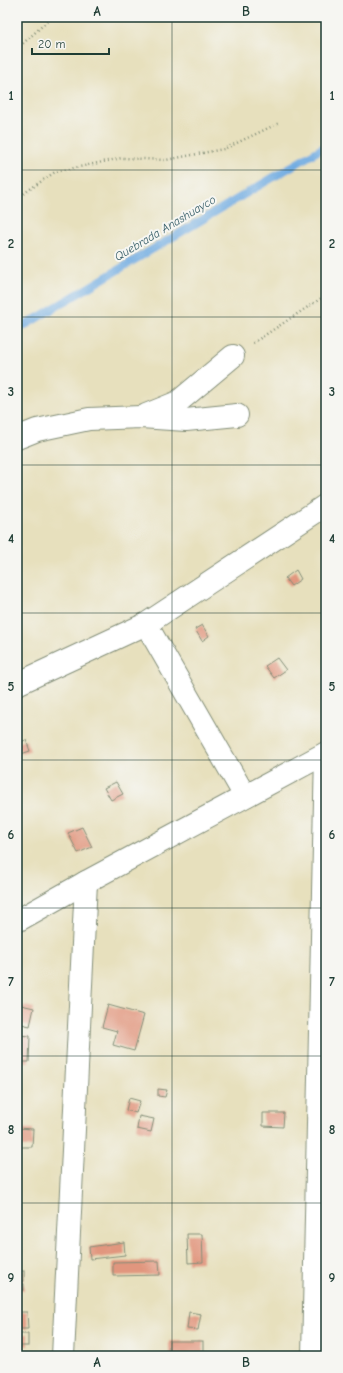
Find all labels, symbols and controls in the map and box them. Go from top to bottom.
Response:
text: A [93,4,101,19]
text: B [242,4,250,19]
scale bar [32,30,109,56]
text: 20 m [38,37,66,51]
text: 1 [8,88,14,103]
text: 1 [329,88,335,103]
water label: Quebrada Anashuayco [112,192,218,264]
text: 2 [8,236,14,251]
text: 2 [329,236,335,251]
text: 3 [8,384,14,399]
text: 3 [329,384,335,399]
text: 4 [8,531,14,546]
text: 4 [329,531,335,546]
text: 5 [8,679,15,694]
text: 5 [329,679,336,694]
text: 6 [8,827,15,842]
text: 6 [329,827,336,842]
text: 7 [8,974,14,989]
text: 7 [329,974,335,989]
text: 8 [8,1122,14,1137]
text: 8 [329,1122,335,1137]
text: 9 [8,1270,15,1285]
text: 9 [329,1270,336,1285]
text: A [93,1355,101,1370]
text: B [242,1355,250,1370]

